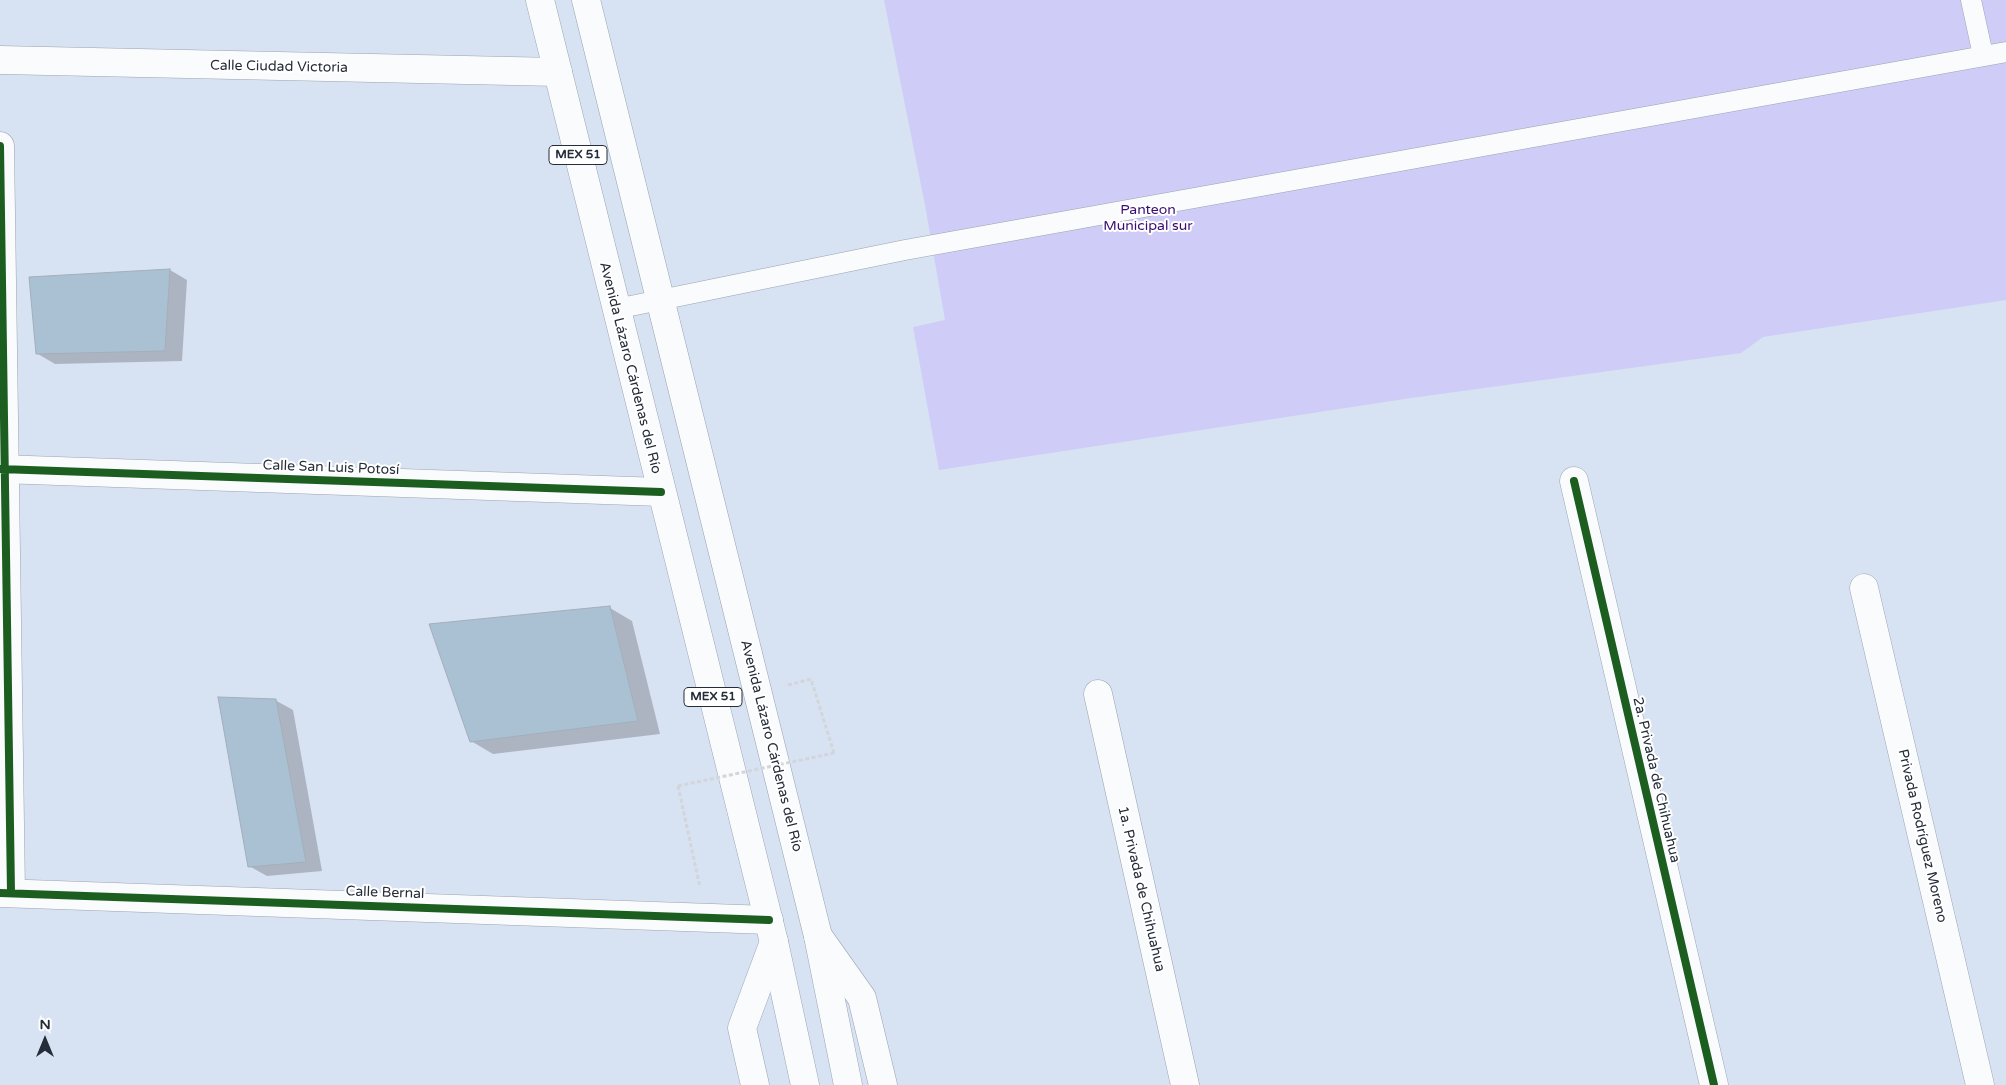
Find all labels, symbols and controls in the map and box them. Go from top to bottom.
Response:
street label: Calle Ciudad Victoria [210,57,348,77]
road number: MEX 51 [549,146,607,164]
park label: Panteon Municipal sur [1103,202,1193,234]
street label: Avenida Lázaro Cárdenas del Río [596,260,664,476]
street label: Calle San Luis Potosí [262,457,400,479]
street label: Avenida Lázaro Cárdenas del Río [737,638,805,854]
road number: MEX 51 [684,688,742,706]
street label: 2a. Privada de Chihuahua [1629,696,1683,864]
street label: Privada Rodríguez Moreno [1894,748,1950,924]
street label: 1a. Privada de Chihuahua [1114,805,1168,973]
street label: Calle Bernal [345,883,425,903]
north arrow [20,1015,70,1065]
text: N [39,1016,51,1033]

